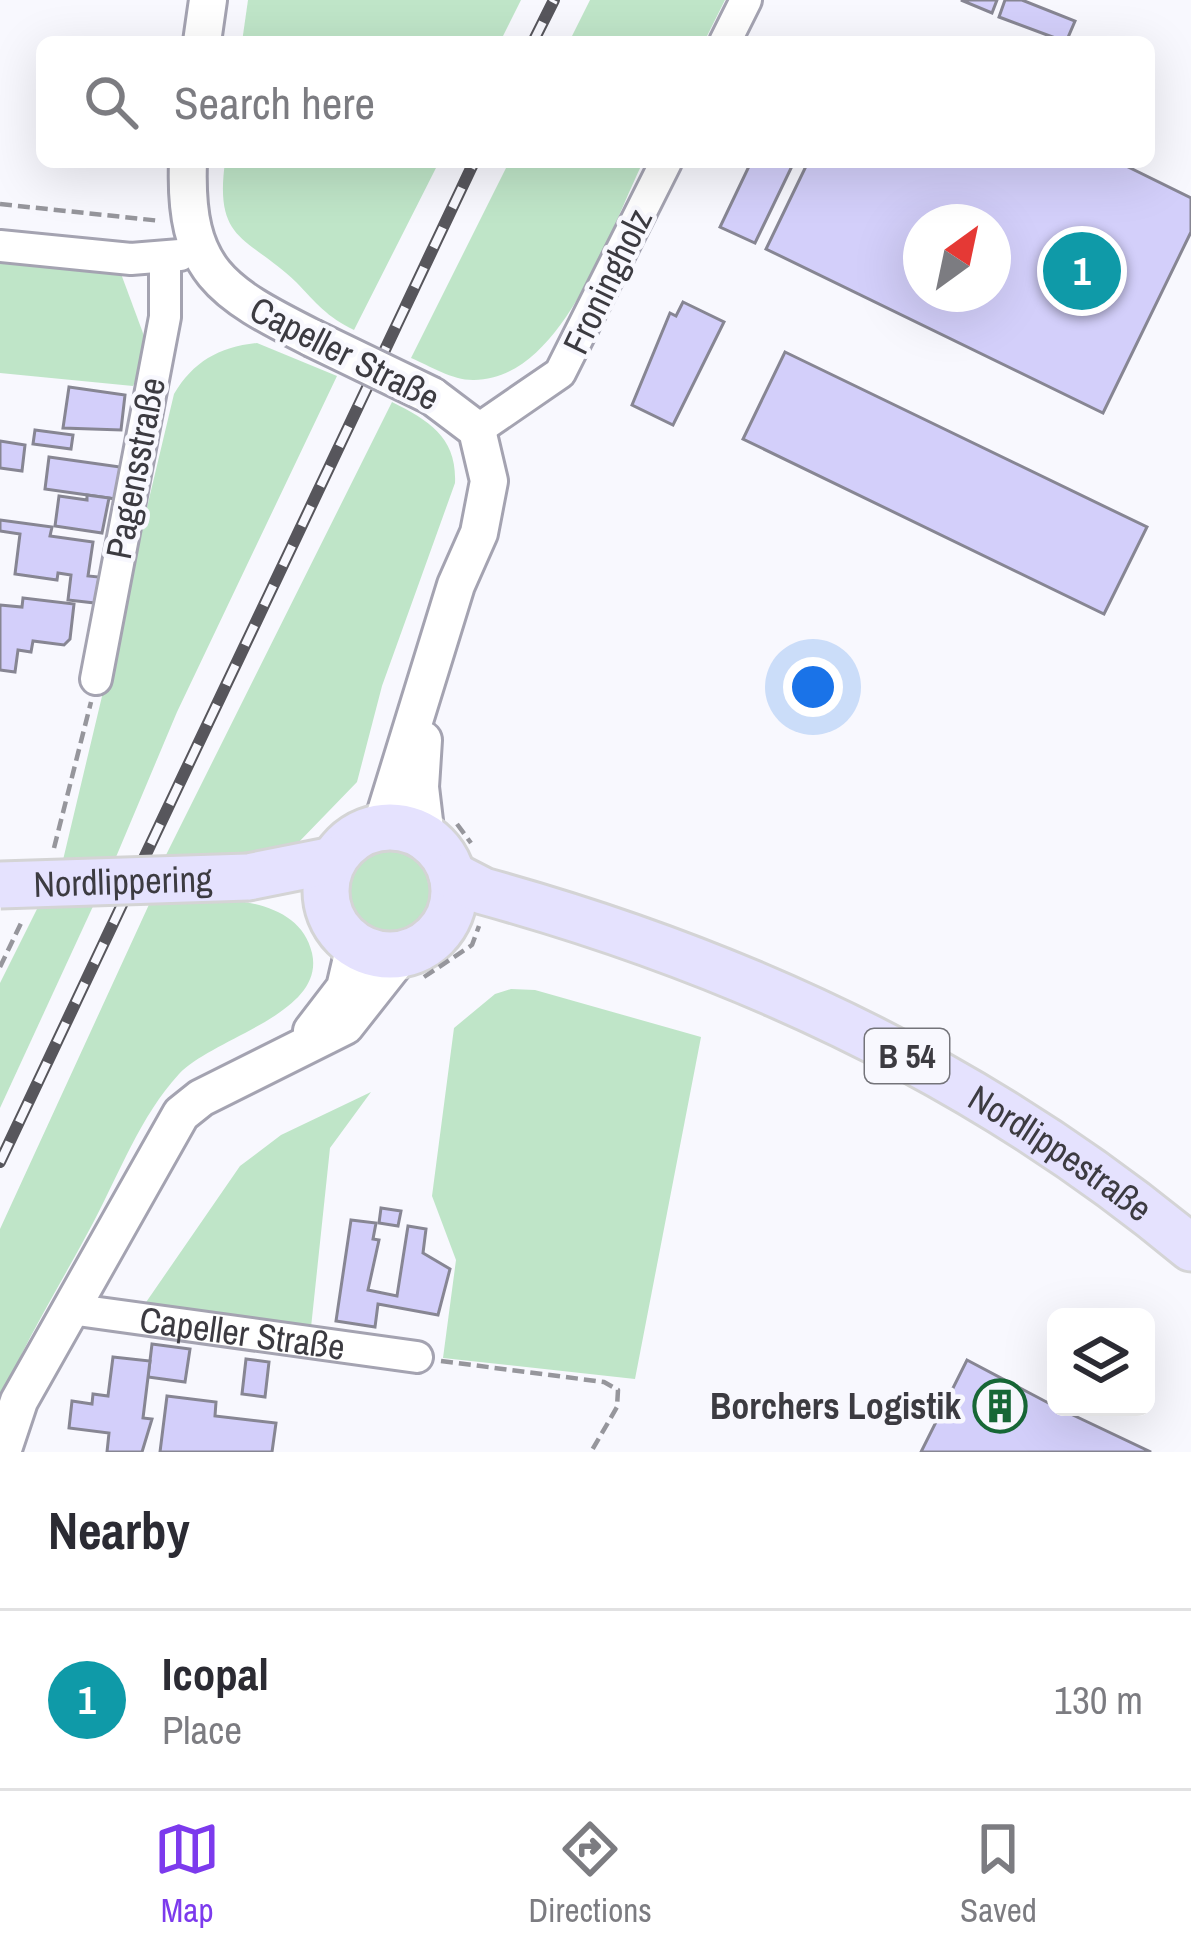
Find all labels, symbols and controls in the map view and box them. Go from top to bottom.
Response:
search box [36,36,1155,168]
icon: search [78,69,144,135]
text: Search here [174,72,375,133]
street label: Froningholz [551,200,663,362]
north arrow [903,204,1011,312]
pin: 1 [1043,226,1121,316]
street label: Capeller Straße [242,285,448,421]
street label: Pagensstraße [94,373,176,563]
your location [783,657,843,717]
street label: Nordlippering [33,854,214,908]
road number: B 54 [865,1029,949,1083]
street label: Nordlippestraße [960,1074,1162,1232]
street label: Capeller Straße [137,1295,348,1371]
map controls [1047,1308,1155,1416]
button: layers [1047,1308,1155,1416]
building icon: Borchers Logistik [972,1378,1028,1434]
place label: Borchers Logistik [710,1382,962,1430]
text: Nearby [48,1496,190,1565]
text: Icopal [162,1643,269,1704]
text: 1 [78,1674,96,1726]
text: 130 m [1054,1674,1143,1726]
text: Place [162,1704,242,1756]
tab: Map [154,1816,220,1932]
tab: Directions [528,1816,652,1932]
tab: Saved [960,1816,1037,1932]

